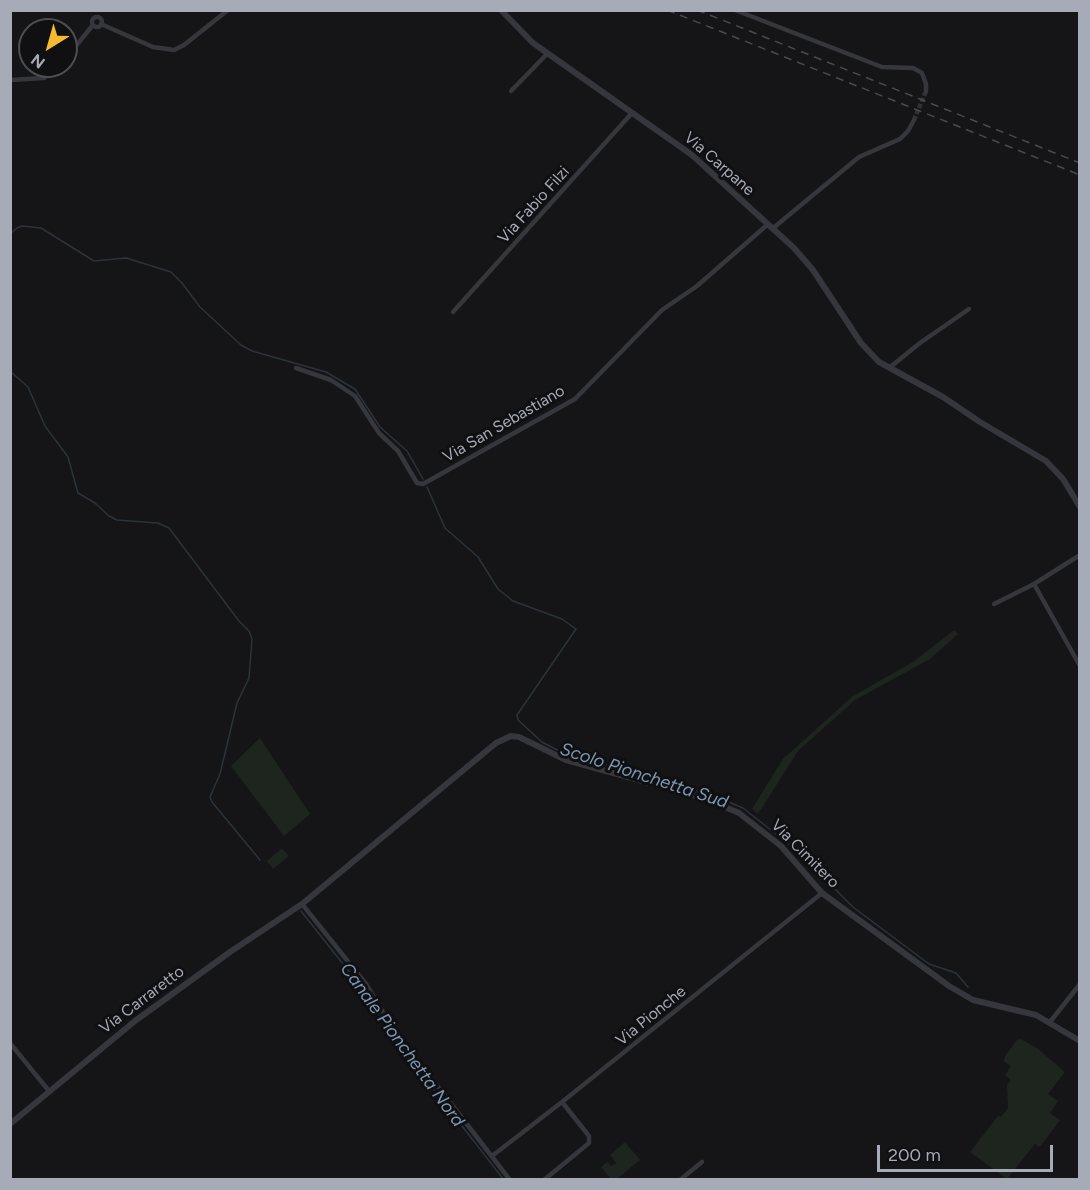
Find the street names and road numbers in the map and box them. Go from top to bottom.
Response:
street label: Via Carpane [680,128,758,200]
street label: Via Fabio Filzi [494,162,574,248]
street label: Via San Sebastiano [440,381,568,467]
street label: Via Cimitero [767,816,843,892]
street label: Via Carraretto [96,962,188,1038]
street label: Via Pionche [612,982,690,1050]

